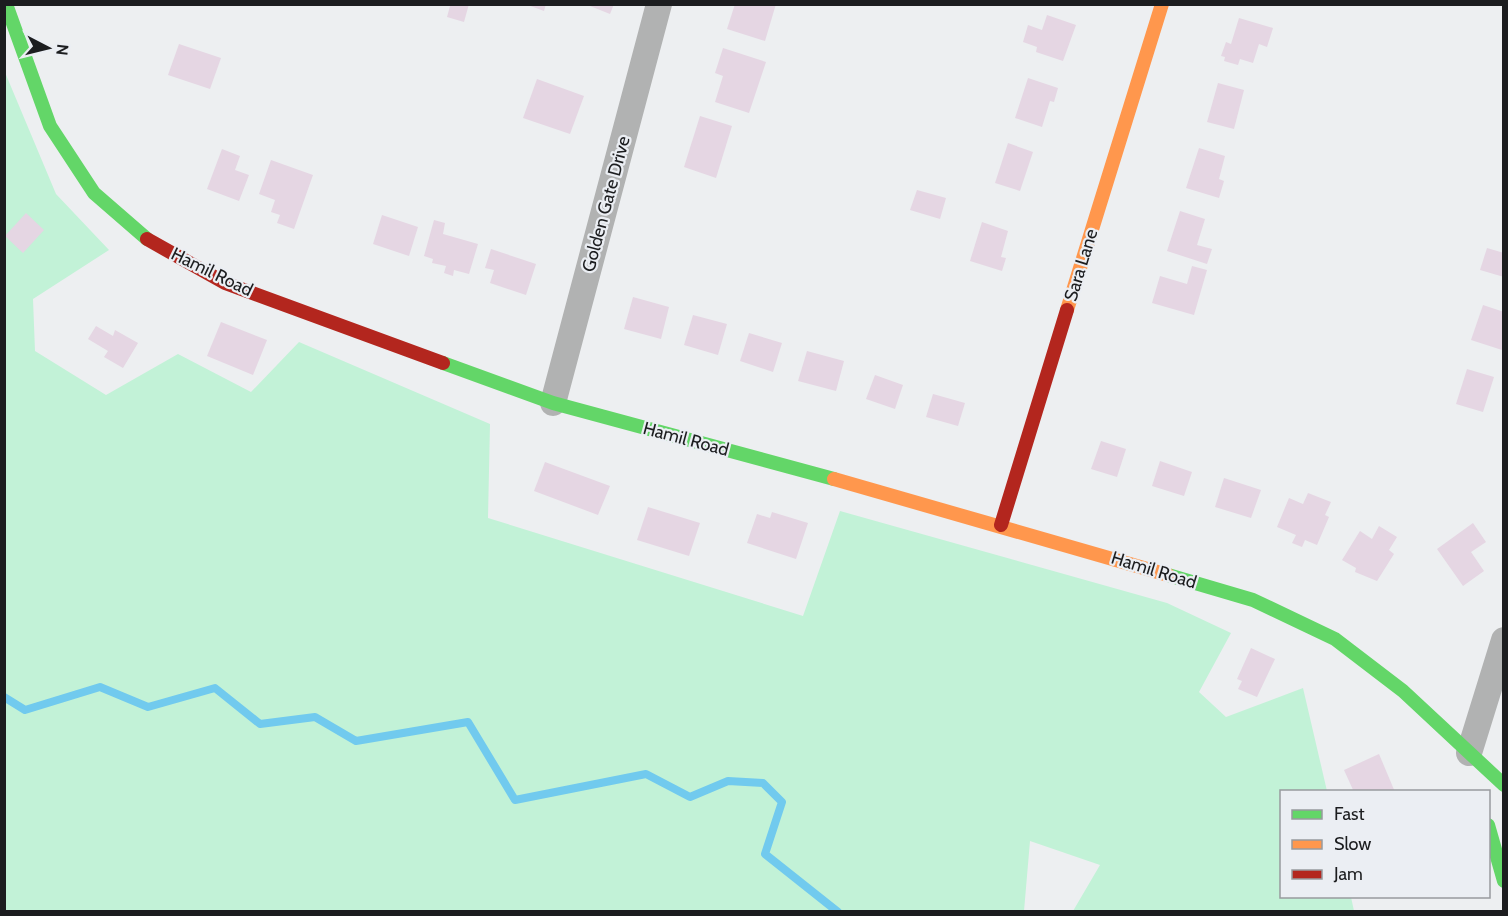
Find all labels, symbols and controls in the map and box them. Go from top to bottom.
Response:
north arrow [18,18,78,78]
text: N [52,43,73,57]
street label: Golden Gate Drive [577,134,635,274]
street label: Sara Lane [1060,226,1102,304]
street label: Hamil Road [168,243,256,301]
street label: Hamil Road [641,417,731,461]
street label: Hamil Road [1109,547,1199,593]
legend [1280,790,1490,898]
text: Fast [1334,803,1365,825]
text: Slow [1334,833,1371,855]
text: Jam [1333,863,1363,885]

